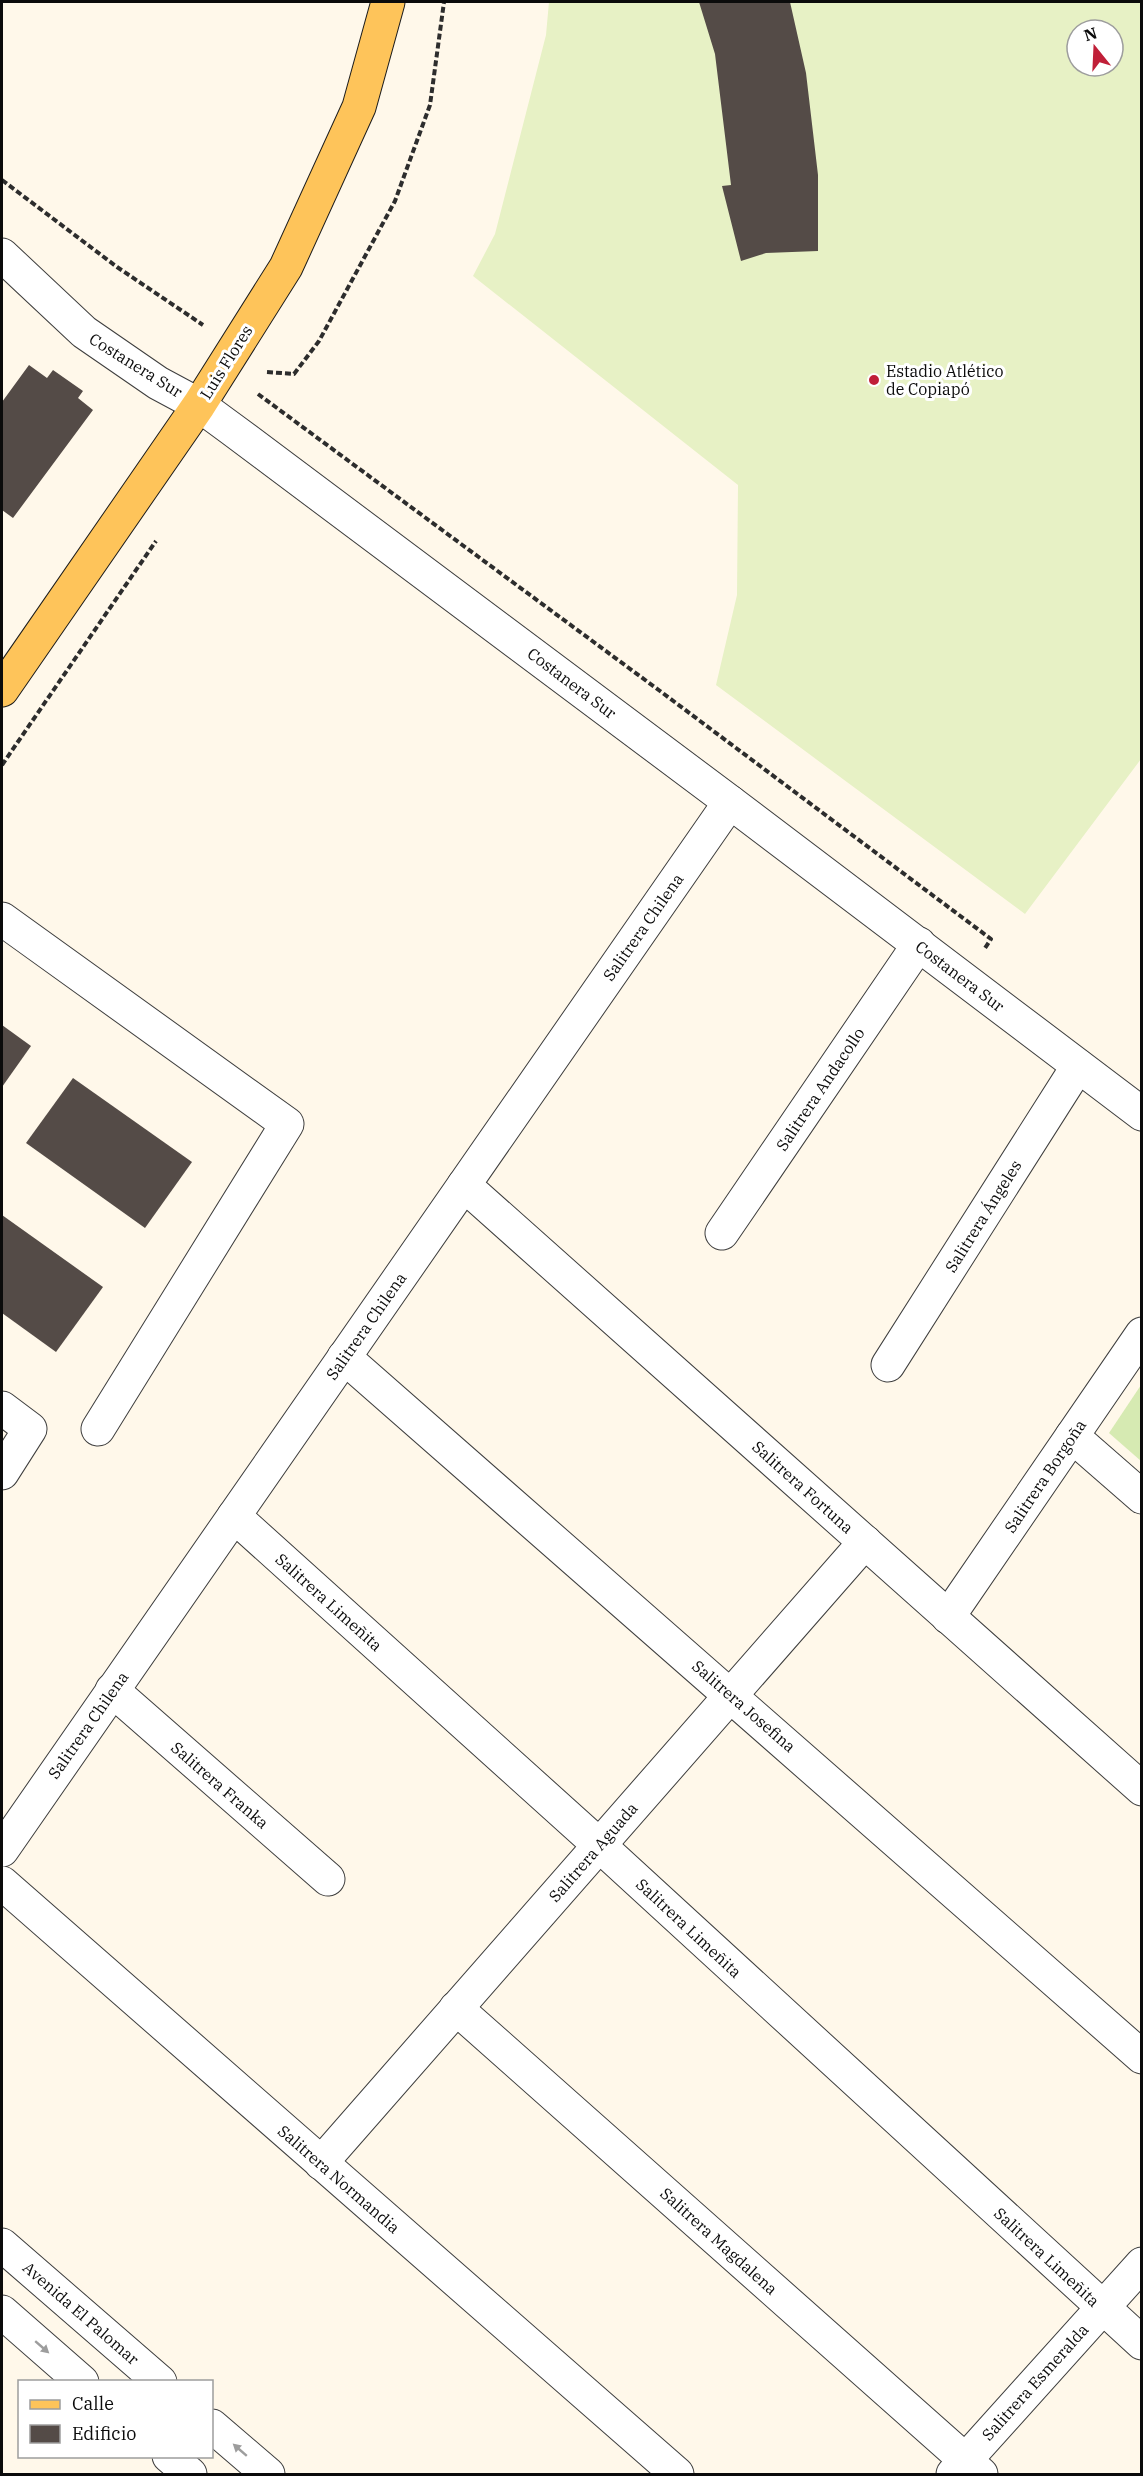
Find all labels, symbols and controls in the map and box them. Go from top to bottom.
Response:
north arrow [1065,18,1125,78]
text: N [1081,22,1099,45]
street label: Luis Flores [195,321,257,403]
street label: Costanera Sur [86,328,186,402]
place label: Estadio Atlético de Copiapó [886,361,1003,399]
marker: Estadio Atlético de Copiapó [867,373,881,387]
street label: Costanera Sur [524,643,620,723]
street label: Salitrera Chilena [599,869,688,985]
street label: Costanera Sur [912,936,1008,1016]
street label: Salitrera Andacollo [771,1024,869,1154]
street label: Salitrera Ángeles [940,1156,1026,1276]
street label: Salitrera Chilena [322,1268,411,1384]
street label: Salitrera Borgoña [1000,1415,1090,1536]
street label: Salitrera Fortuna [748,1436,858,1538]
street label: Salitrera Limeñita [271,1549,387,1655]
street label: Salitrera Josefina [688,1656,800,1757]
street label: Salitrera Chilena [44,1667,133,1783]
street label: Salitrera Franka [167,1737,273,1833]
street label: Salitrera Aguada [544,1798,642,1906]
street label: Salitrera Limeñita [632,1874,746,1982]
street label: Salitrera Normandia [274,2121,404,2238]
street label: Salitrera Magdalena [656,2183,782,2299]
street label: Salitrera Limeñita [990,2203,1104,2311]
street label: Avenida El Palomar [19,2257,143,2369]
street label: Salitrera Esmeralda [977,2319,1093,2444]
one-way arrow [34,2340,49,2353]
legend [18,2380,213,2458]
text: Calle [72,2392,114,2415]
text: Edificio [72,2422,136,2445]
one-way arrow [233,2444,248,2457]

